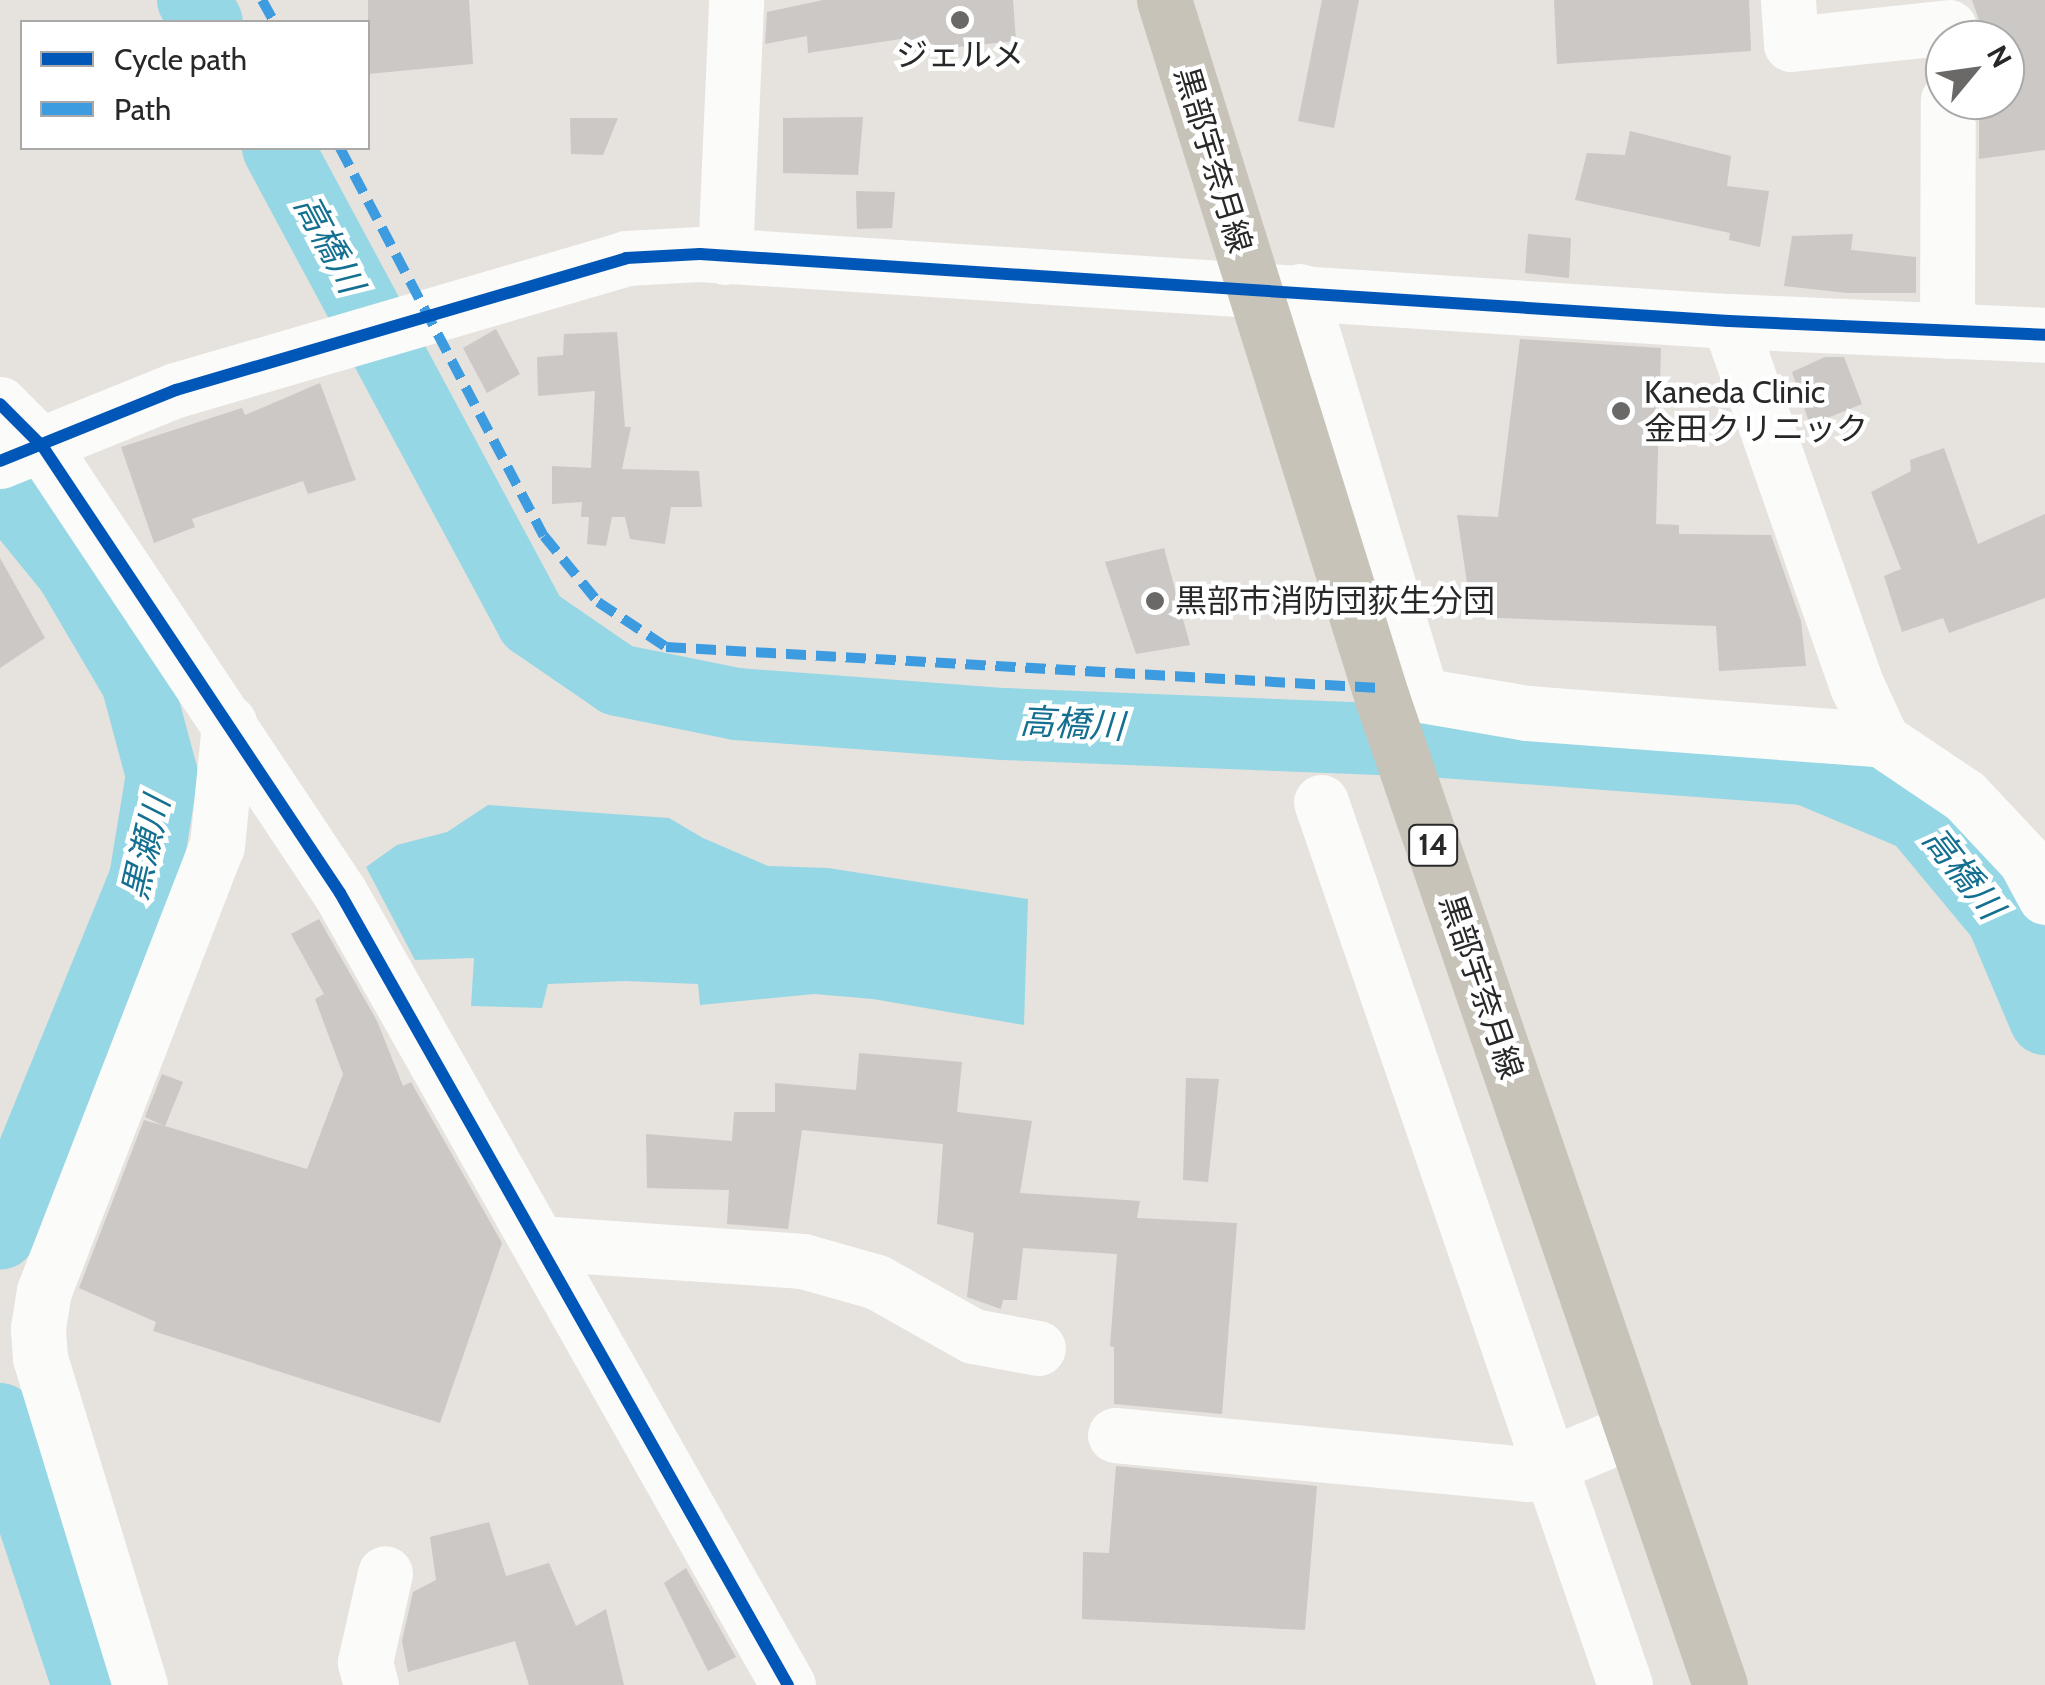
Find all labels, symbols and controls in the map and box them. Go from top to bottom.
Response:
marker: ジェルメ [949,9,971,31]
legend [20,20,370,150]
north arrow [1925,20,2025,120]
place label: ジェルメ [896,36,1024,74]
text: N [1980,40,2019,73]
text: Cycle path [114,41,247,78]
street label: 黒部宇奈月線 [1167,63,1259,257]
text: Path [114,91,171,128]
water label: 高橋川 [286,188,372,300]
place label: Kaneda Clinic 金田クリニック [1644,374,1868,449]
marker: Kaneda Clinic 金田クリニック [1608,398,1634,424]
place label: 黒部市消防団荻生分団 [1175,582,1495,620]
marker: 黒部市消防団荻生分団 [1144,590,1166,612]
water label: 高橋川 [1018,700,1126,748]
water label: 黒瀬川 [114,792,178,904]
water label: 高橋川 [1914,819,2012,927]
road number: 14 [1408,820,1458,870]
street label: 黒部宇奈月線 [1432,890,1530,1084]

